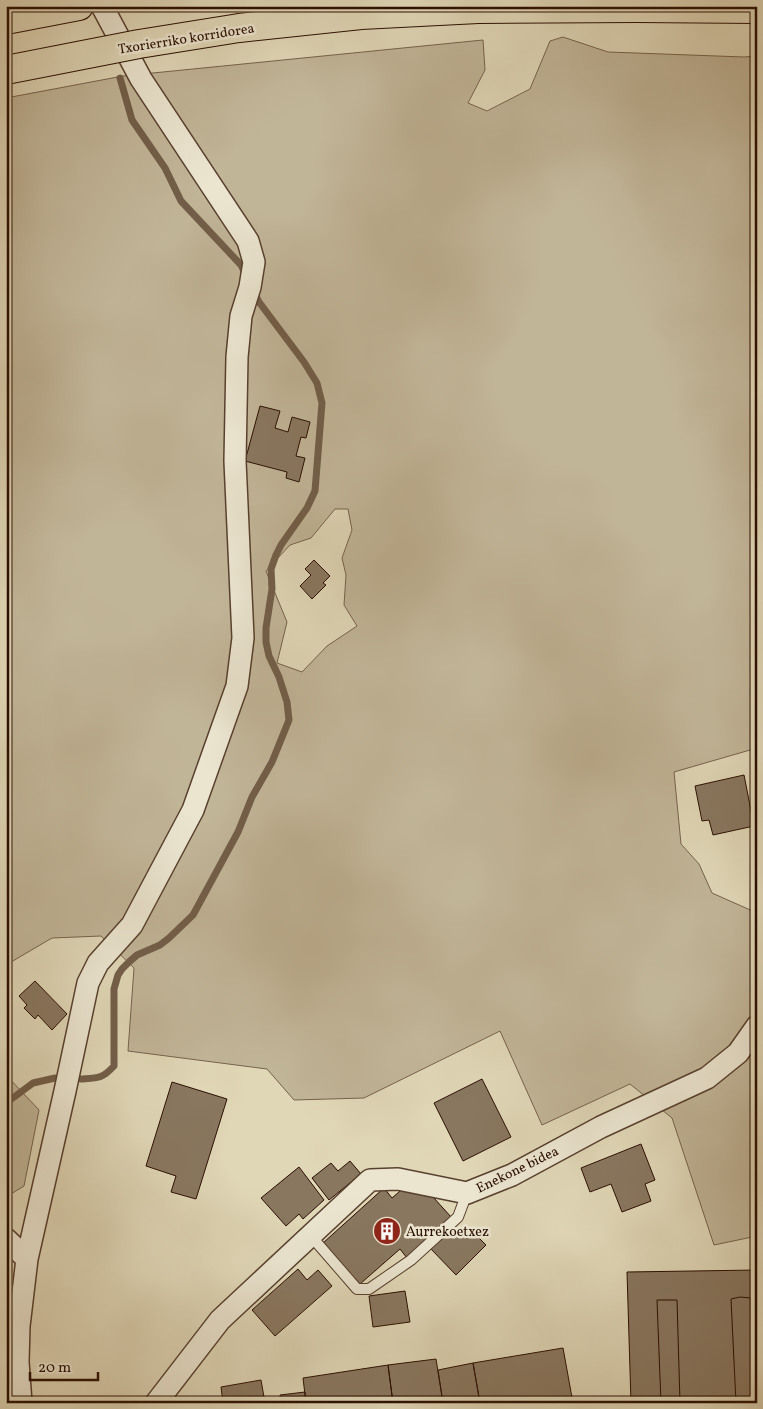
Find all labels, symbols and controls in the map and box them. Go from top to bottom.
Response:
street label: Txorierriko korridorea [117,19,256,60]
street label: Enekone bidea [473,1142,562,1198]
building icon: Aurrekoetxez [372,1216,402,1246]
place label: Aurrekoetxez [406,1223,489,1242]
scale bar [30,1349,98,1381]
text: 20 m [38,1358,71,1379]

